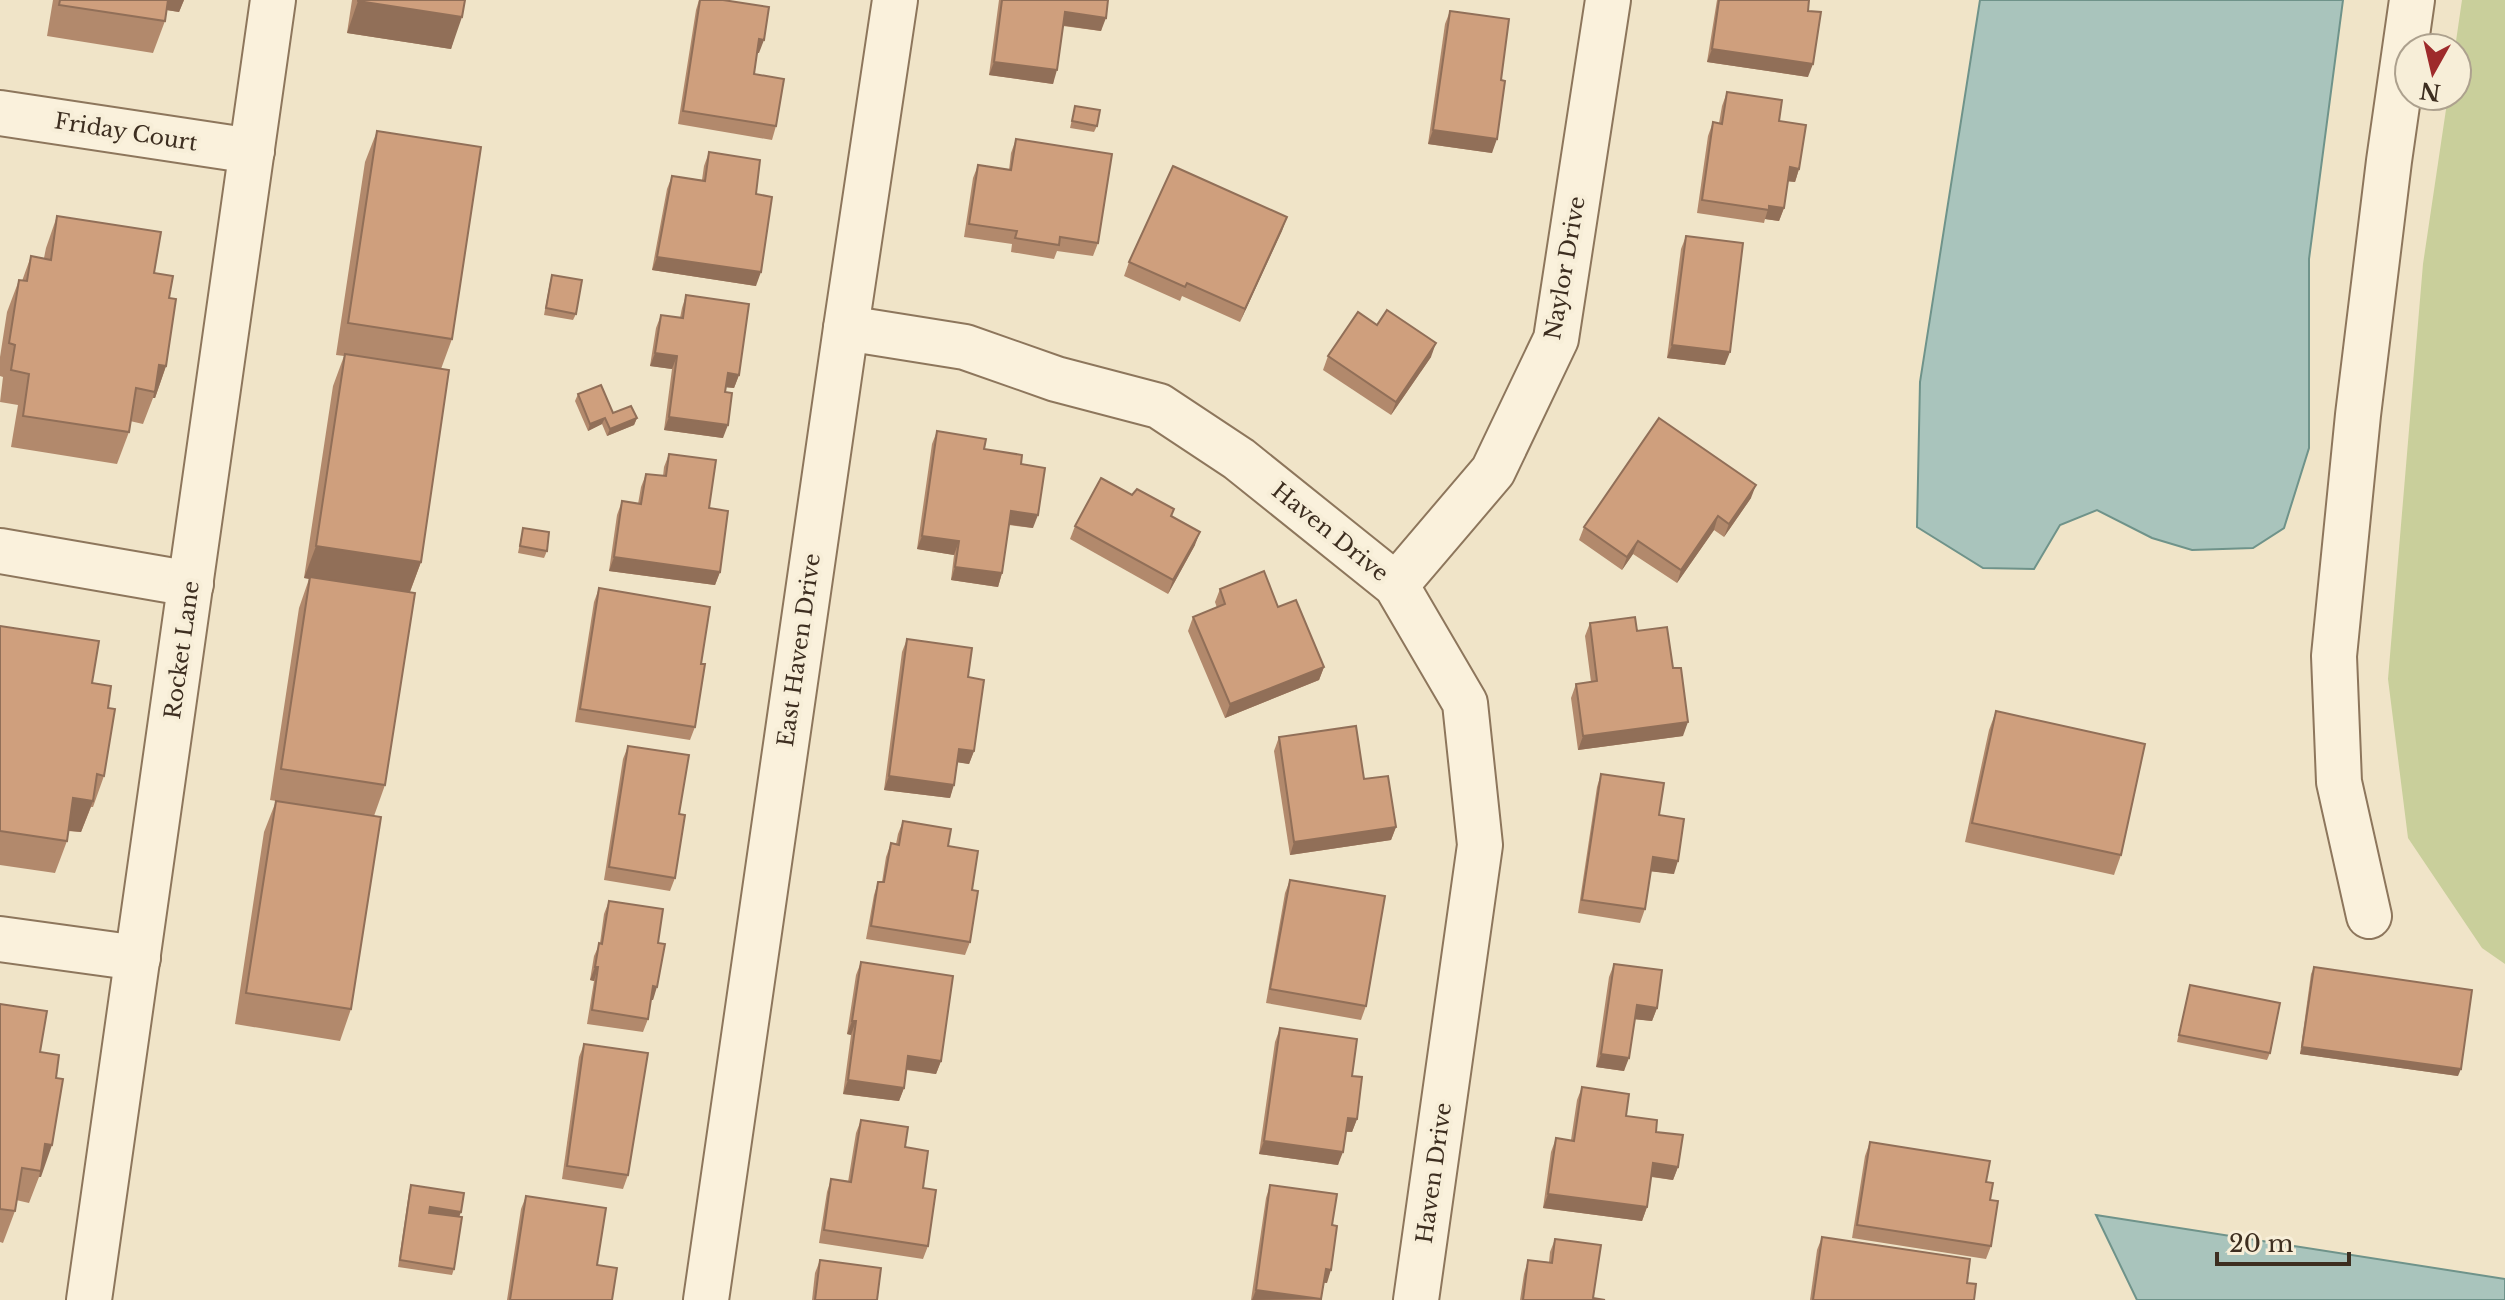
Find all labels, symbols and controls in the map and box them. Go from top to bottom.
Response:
north arrow [2393,32,2473,112]
text: N [2418,76,2442,106]
street label: Friday Court [53,107,200,157]
street label: Naylor Drive [1539,194,1591,342]
street label: Haven Drive [1266,477,1394,587]
street label: East Haven Drive [772,552,826,748]
street label: Rocket Lane [159,579,205,721]
street label: Haven Drive [1411,1101,1457,1245]
scale bar [2217,1216,2349,1266]
text: 20 m [2229,1229,2294,1258]

